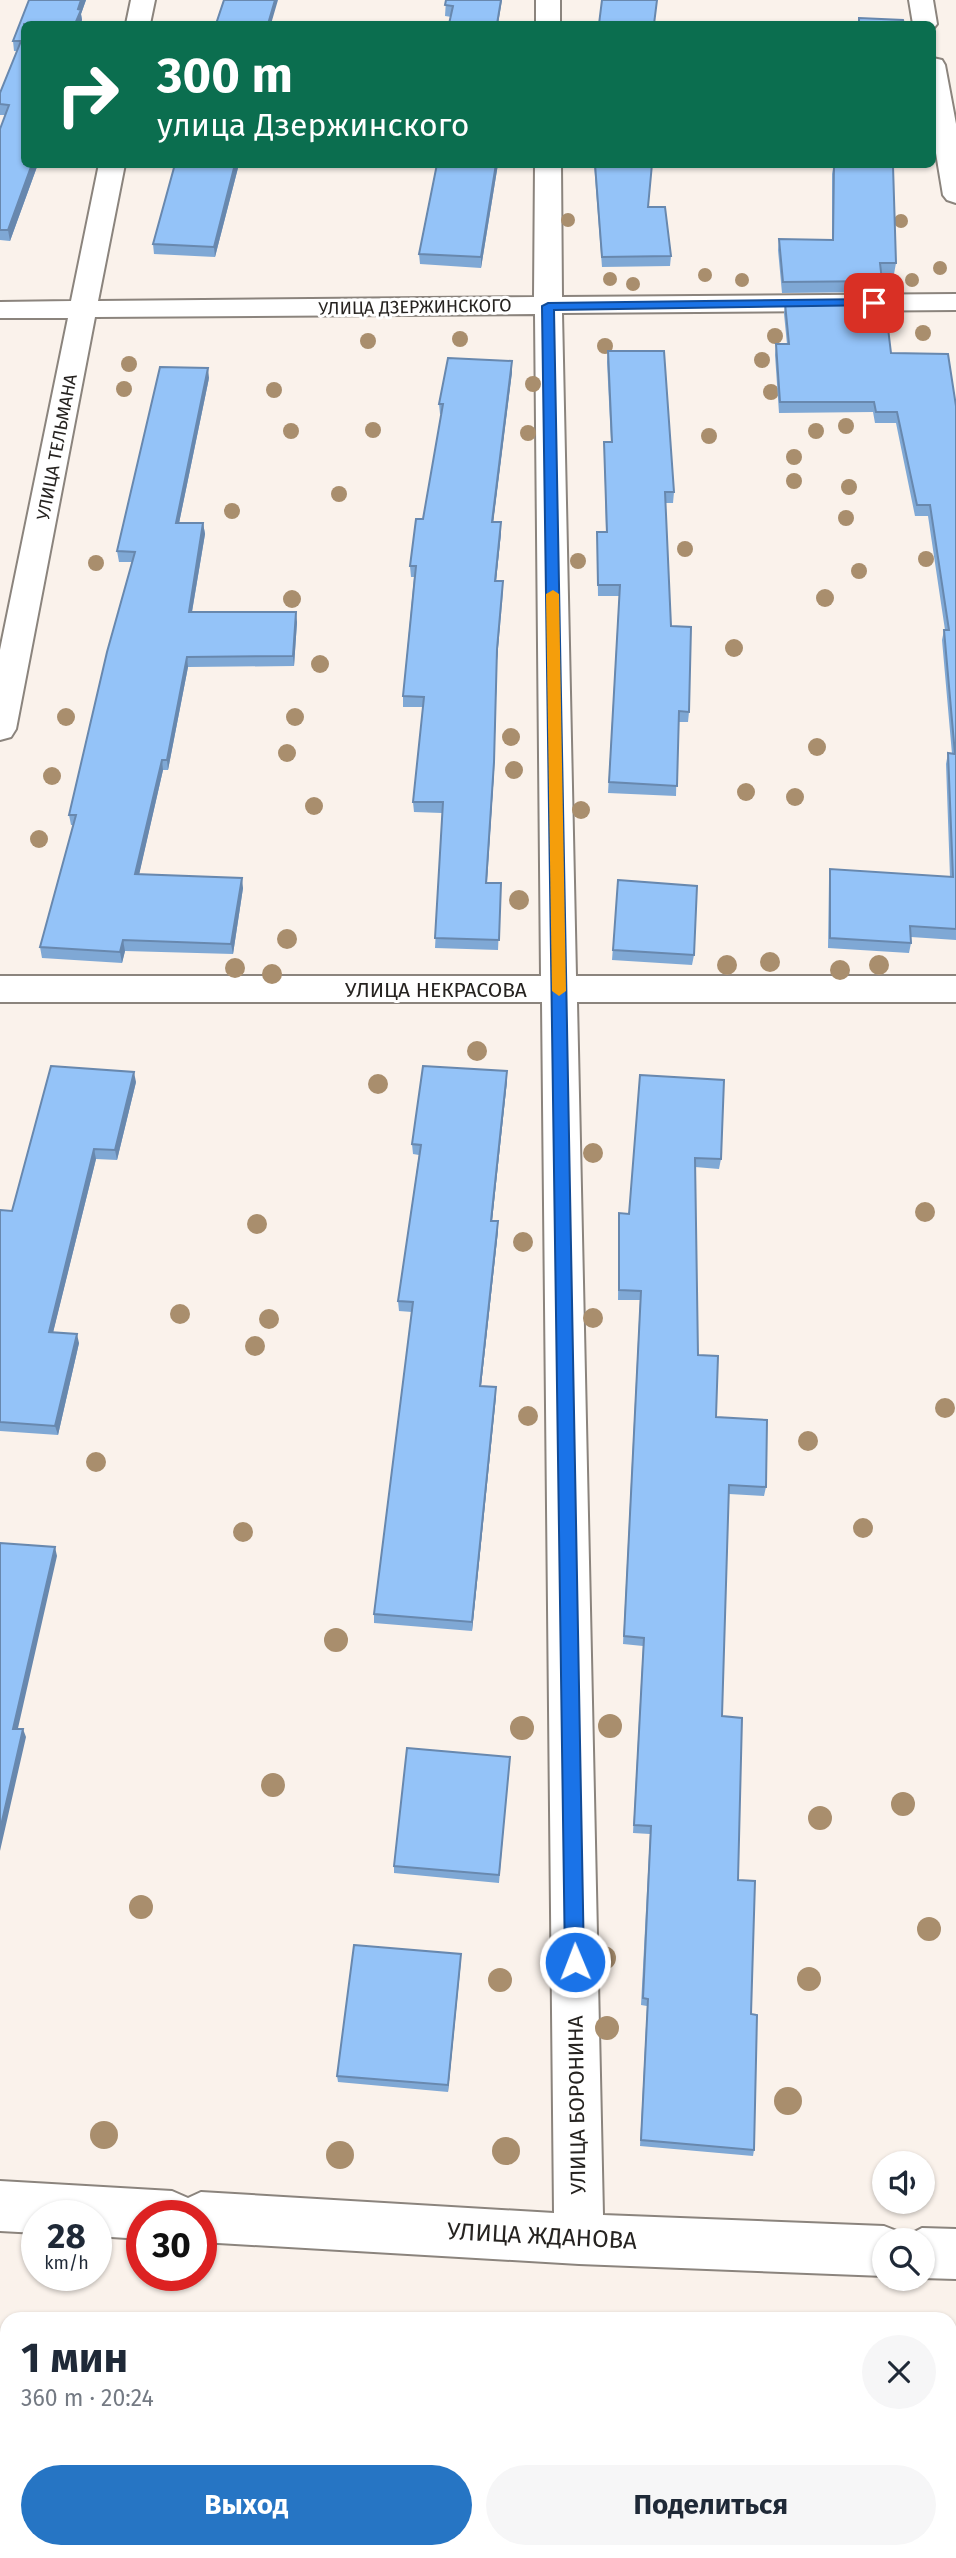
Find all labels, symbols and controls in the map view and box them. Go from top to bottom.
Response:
text: 300 m [157,46,293,105]
icon: right [42,49,133,140]
text: улица Дзержинского [157,106,469,144]
pin [844,273,904,333]
icon: arrive [855,284,893,322]
street label: УЛИЦА ДЗЕРЖИНСКОГО [318,294,512,320]
street label: УЛИЦА ТЕЛЬМАНА [32,371,82,522]
street label: УЛИЦА НЕКРАСОВА [345,977,527,1003]
position arrow [538,1925,612,1999]
street label: УЛИЦА БОРОНИНА [562,2015,592,2195]
map controls [872,2151,935,2291]
button: sound [872,2151,935,2214]
speed limit sign: 30 [126,2200,217,2291]
text: 28 [47,2215,86,2257]
street label: УЛИЦА ЖДАНОВА [446,2217,638,2255]
button: search [872,2228,935,2291]
text: km/h [44,2252,89,2274]
text: 1 мин [21,2333,128,2383]
button: close [862,2335,936,2409]
text: 360 m · 20:24 [21,2384,154,2412]
button: Выход [21,2465,472,2545]
button: Поделиться [486,2465,936,2545]

